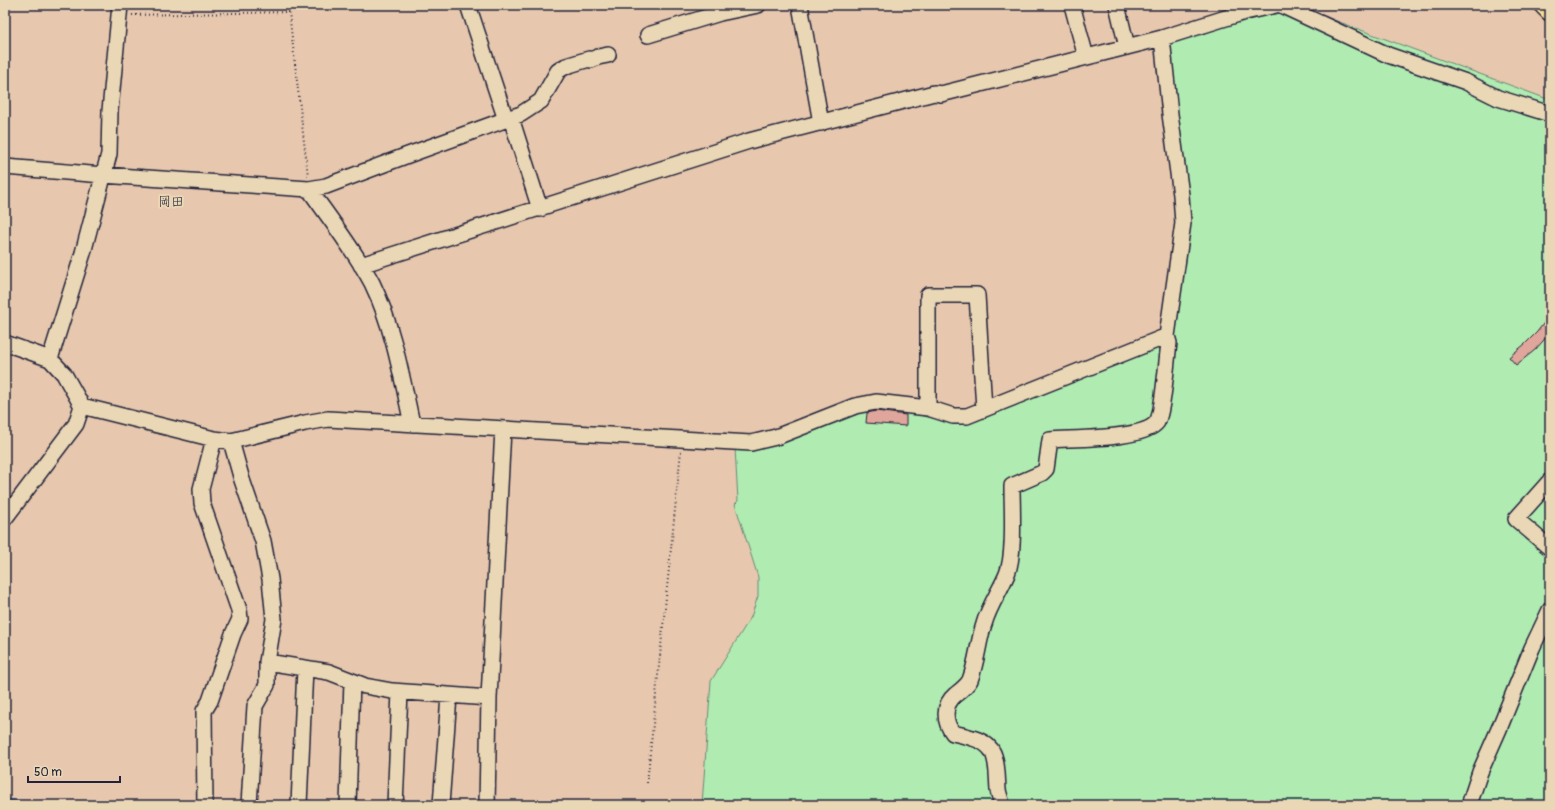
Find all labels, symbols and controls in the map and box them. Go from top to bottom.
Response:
district label: 岡田 [158,194,184,210]
scale bar [28,758,120,784]
text: 50 m [34,765,62,780]

